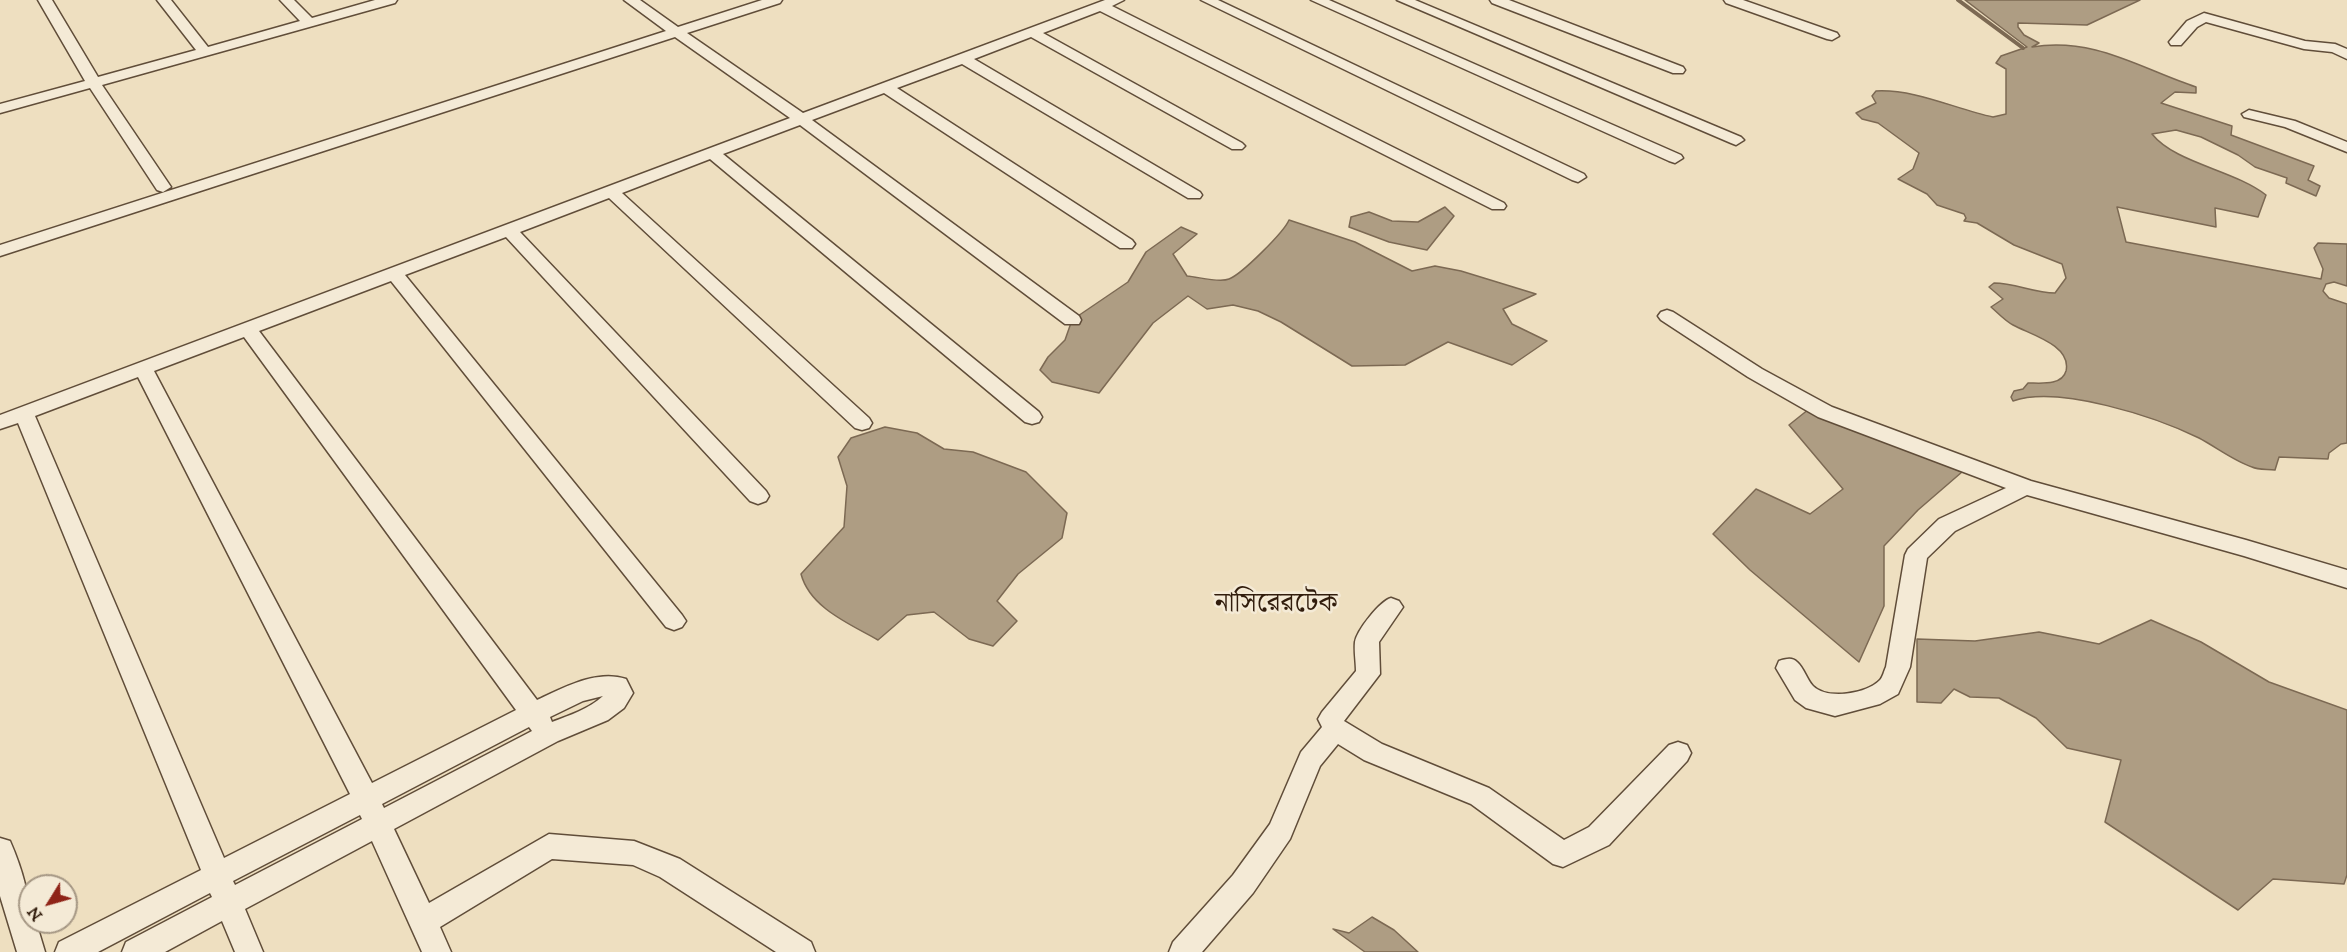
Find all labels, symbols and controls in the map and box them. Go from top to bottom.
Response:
district label: নাসিরেরটেক [1215,589,1337,621]
north arrow [18,874,78,934]
text: N [23,902,47,925]

